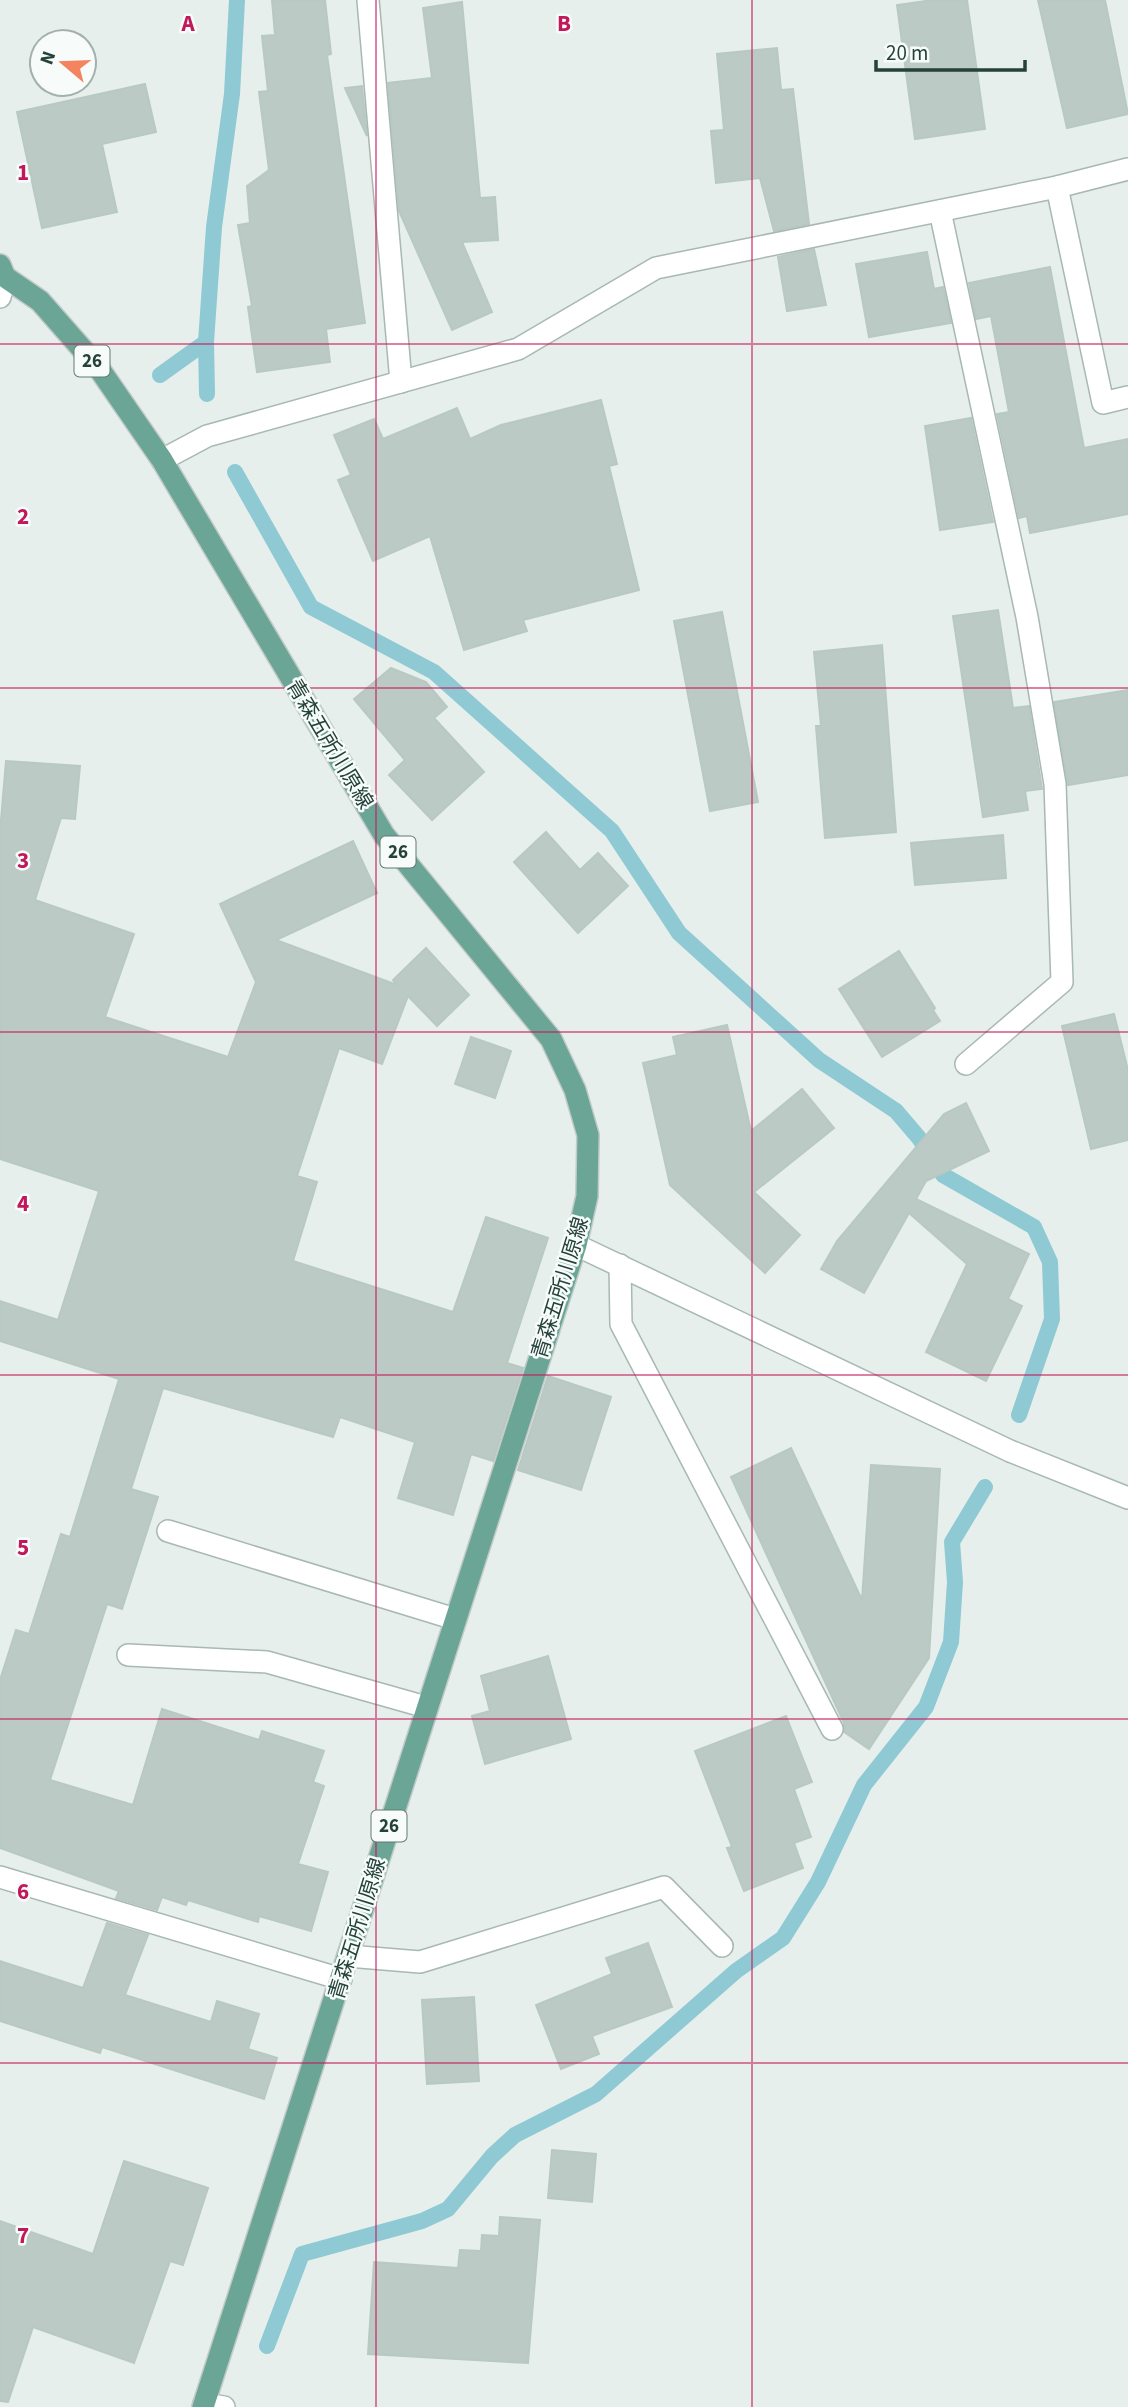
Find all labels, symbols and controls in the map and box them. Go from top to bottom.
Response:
text: A [180,7,195,40]
text: B [557,7,571,40]
north arrow [28,28,98,98]
scale bar [876,28,1025,72]
text: 20 m [886,38,928,68]
text: N [34,48,63,68]
text: 1 [17,156,29,189]
road number: 26 [74,346,110,376]
text: 2 [17,500,29,533]
street label: 青森五所川原線 [279,673,381,815]
road number: 26 [380,836,416,867]
text: 3 [17,844,29,877]
text: 4 [17,1187,29,1220]
street label: 青森五所川原線 [524,1213,596,1363]
text: 5 [17,1531,29,1564]
road number: 26 [372,1810,406,1842]
street label: 青森五所川原線 [321,1854,393,2004]
text: 6 [17,1875,29,1908]
text: 7 [17,2219,29,2252]

